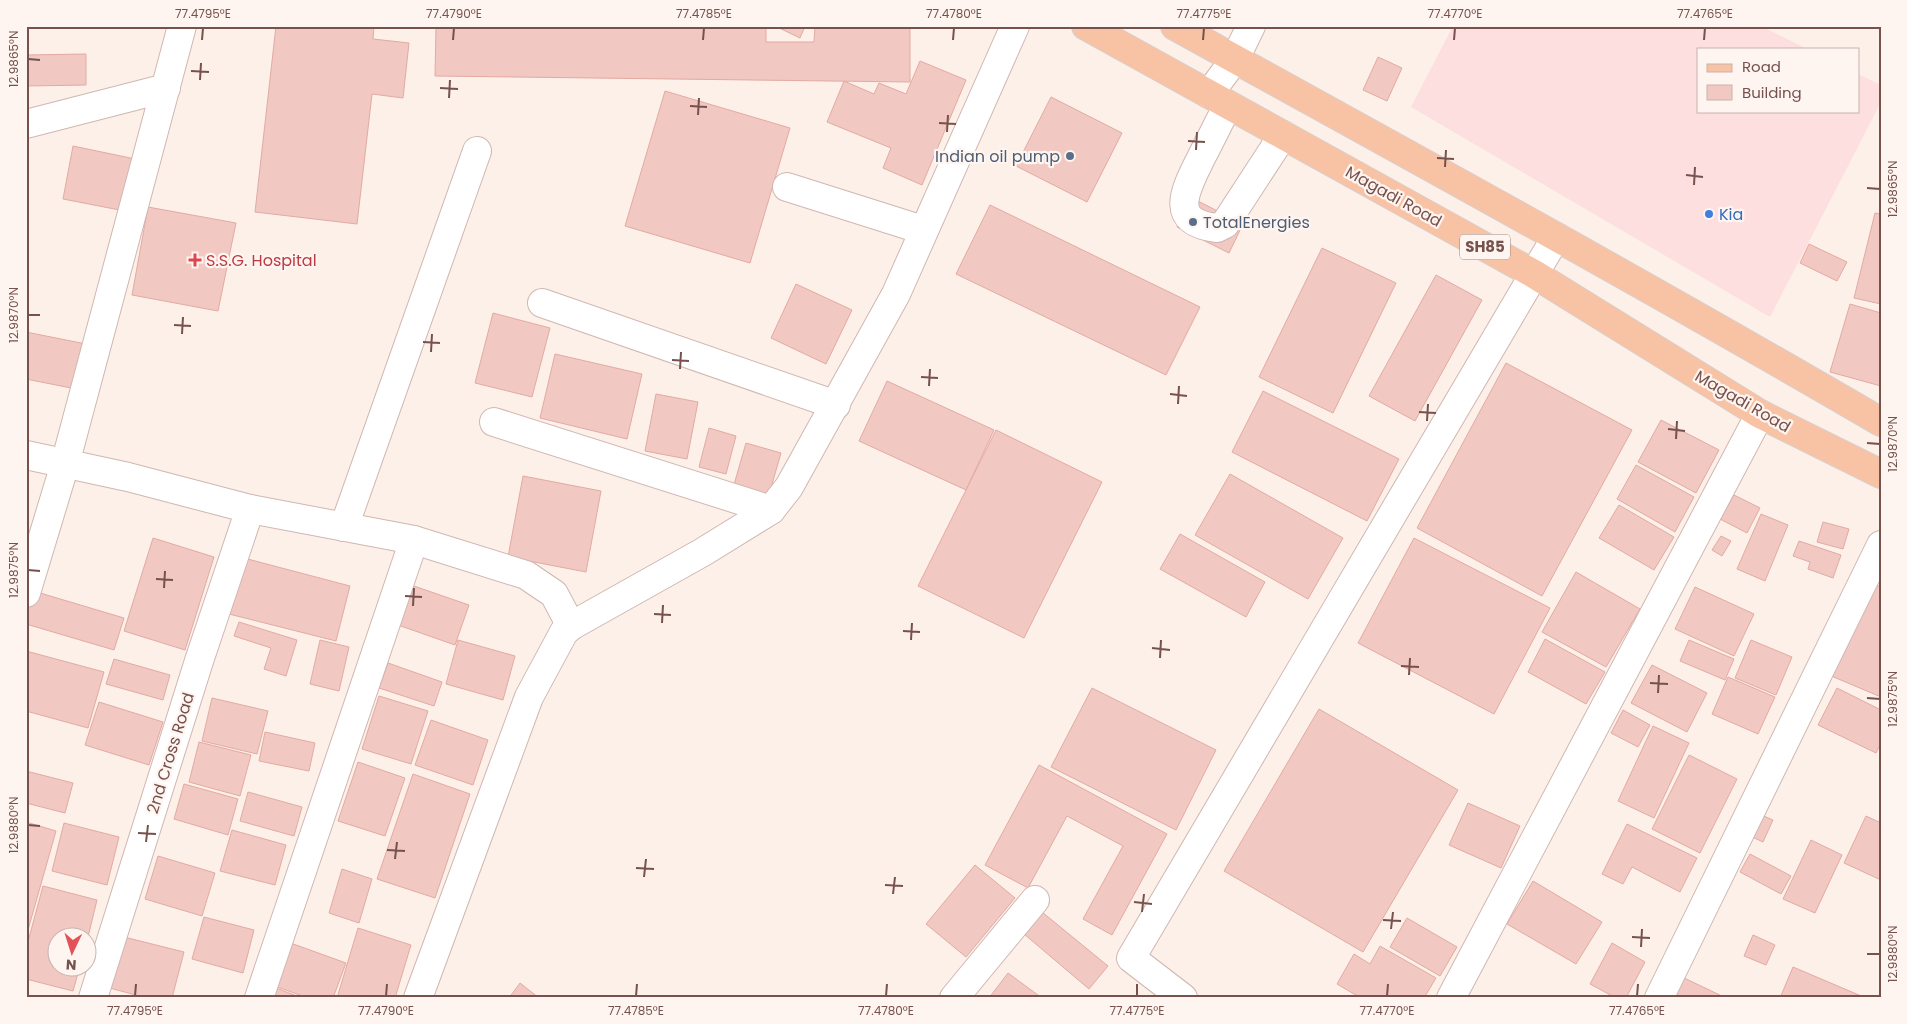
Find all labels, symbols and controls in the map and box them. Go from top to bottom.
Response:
text: 77.4795°E [175,5,231,22]
text: 77.4790°E [426,5,482,22]
text: 77.4785°E [676,5,732,22]
text: 77.4780°E [926,5,982,22]
text: 77.4775°E [1177,5,1231,22]
text: 77.4770°E [1428,5,1482,22]
text: 77.4765°E [1677,5,1733,22]
text: 12.9865°N [5,31,22,87]
legend [1697,48,1860,112]
text: Road [1742,56,1781,77]
text: Building [1742,82,1802,103]
place label: Indian oil pump [935,145,1060,168]
marker: Indian oil pump [1064,150,1076,162]
street label: Magadi Road [1341,160,1446,232]
text: 12.9865°N [1884,161,1901,217]
place label: Kia [1719,203,1743,226]
marker: Kia [1703,208,1715,220]
place label: TotalEnergies [1203,211,1310,234]
marker: TotalEnergies [1187,216,1199,228]
road number: SH85 [1460,234,1510,260]
place label: S.S.G. Hospital [206,249,317,272]
marker: S.S.G. Hospital [188,253,202,267]
text: 12.9870°N [5,287,22,343]
street label: Magadi Road [1691,365,1795,438]
text: 12.9870°N [1884,416,1901,472]
text: 12.9875°N [5,542,22,598]
text: 12.9875°N [1884,671,1901,727]
street label: 2nd Cross Road [141,690,200,817]
text: 12.9880°N [5,797,22,853]
north arrow [48,926,98,976]
text: 12.9880°N [1884,926,1901,982]
text: N [65,955,77,975]
text: 77.4795°E [107,1002,163,1019]
text: 77.4790°E [358,1002,414,1019]
text: 77.4785°E [608,1002,664,1019]
text: 77.4780°E [858,1002,914,1019]
text: 77.4775°E [1110,1002,1164,1019]
text: 77.4770°E [1360,1002,1414,1019]
text: 77.4765°E [1609,1002,1665,1019]

